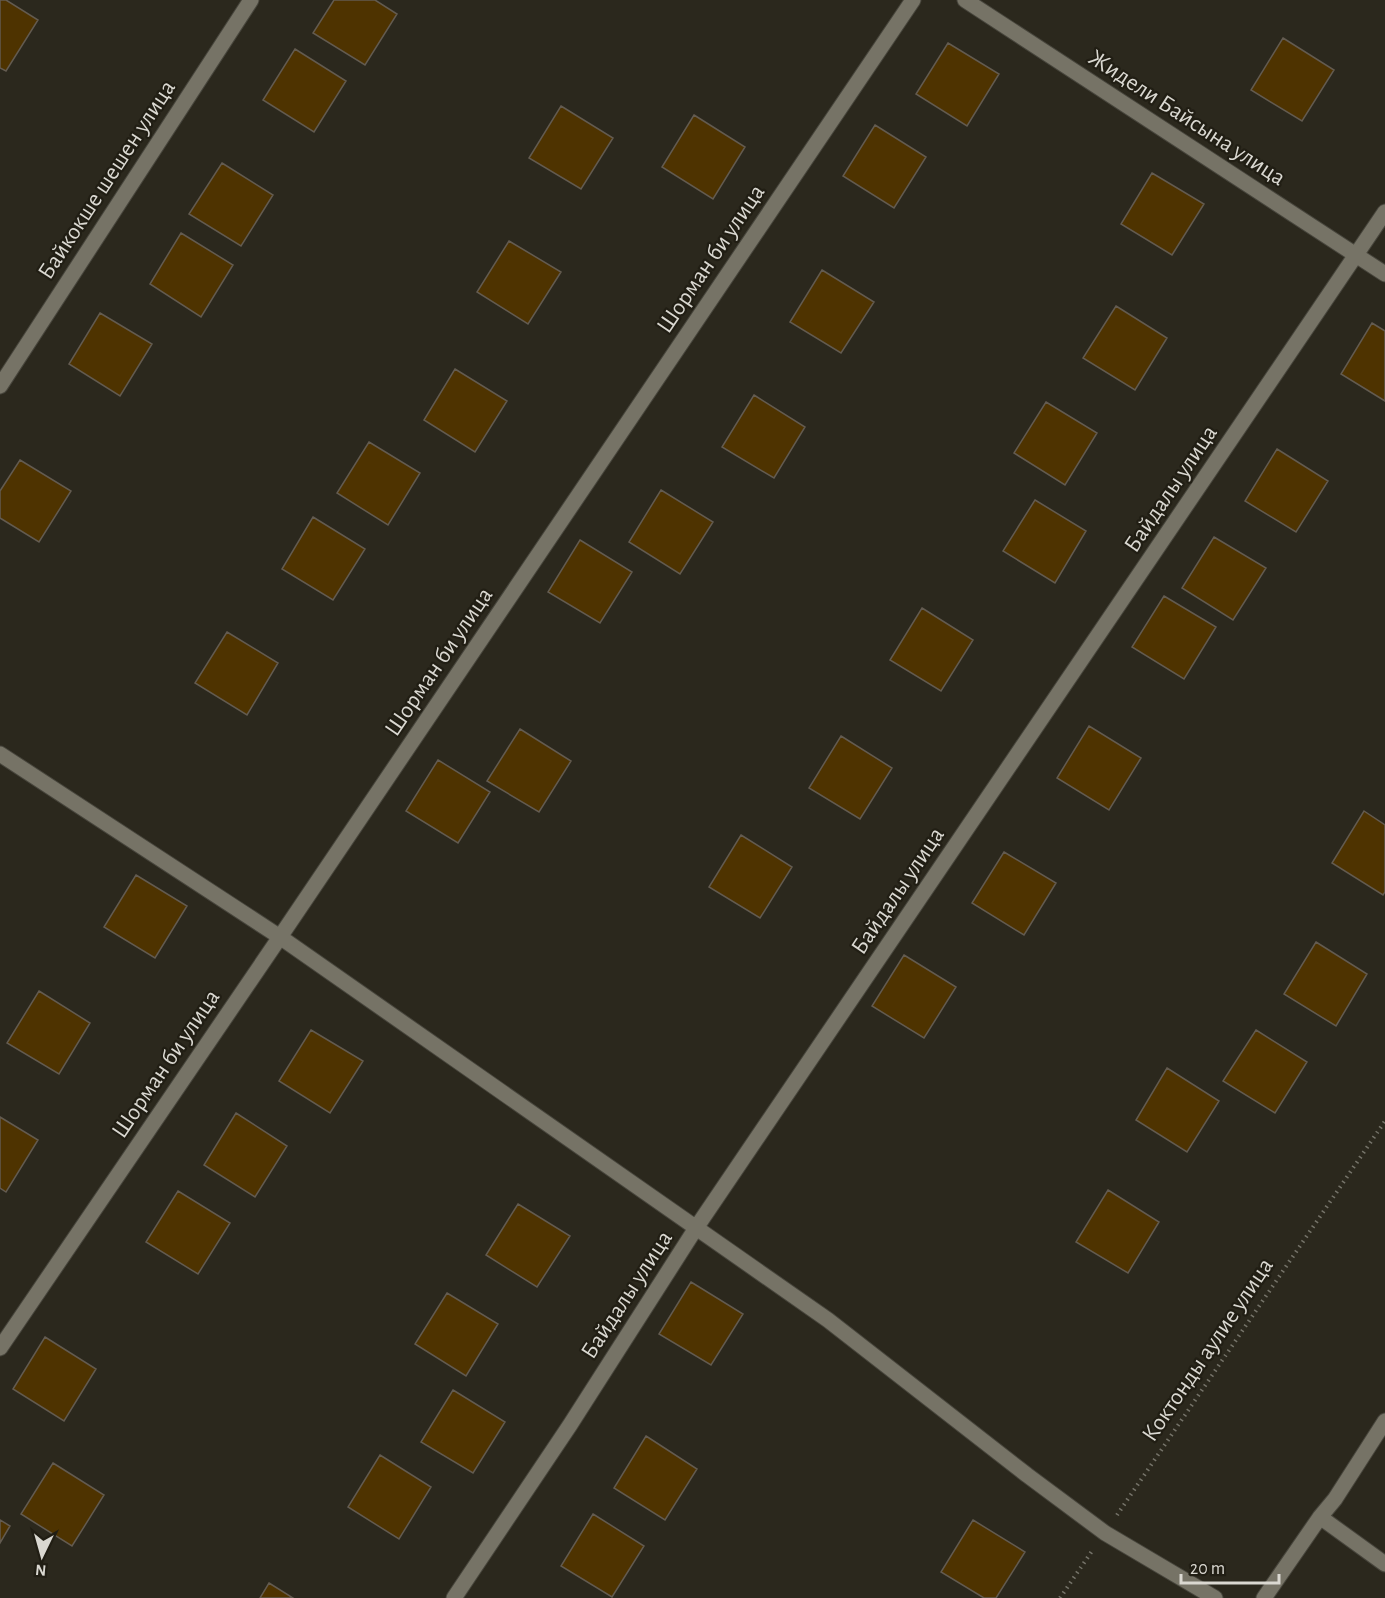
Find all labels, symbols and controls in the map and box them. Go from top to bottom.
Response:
street label: Жидели Байсына улица [1084,46,1290,190]
street label: Байкокше шешен улица [34,76,180,284]
street label: Шорман би улица [653,180,769,338]
street label: Байдалы улица [1120,421,1222,557]
street label: Шорман би улица [381,583,497,741]
street label: Байдалы улица [847,823,949,959]
street label: Шорман би улица [108,985,224,1143]
street label: Байдалы улица [577,1227,677,1363]
street label: Коктонды аулие улица [1138,1254,1278,1446]
north arrow [12,1526,72,1586]
scale bar [1181,1547,1278,1585]
text: 20 m [1190,1560,1225,1578]
text: N [35,1561,47,1578]

